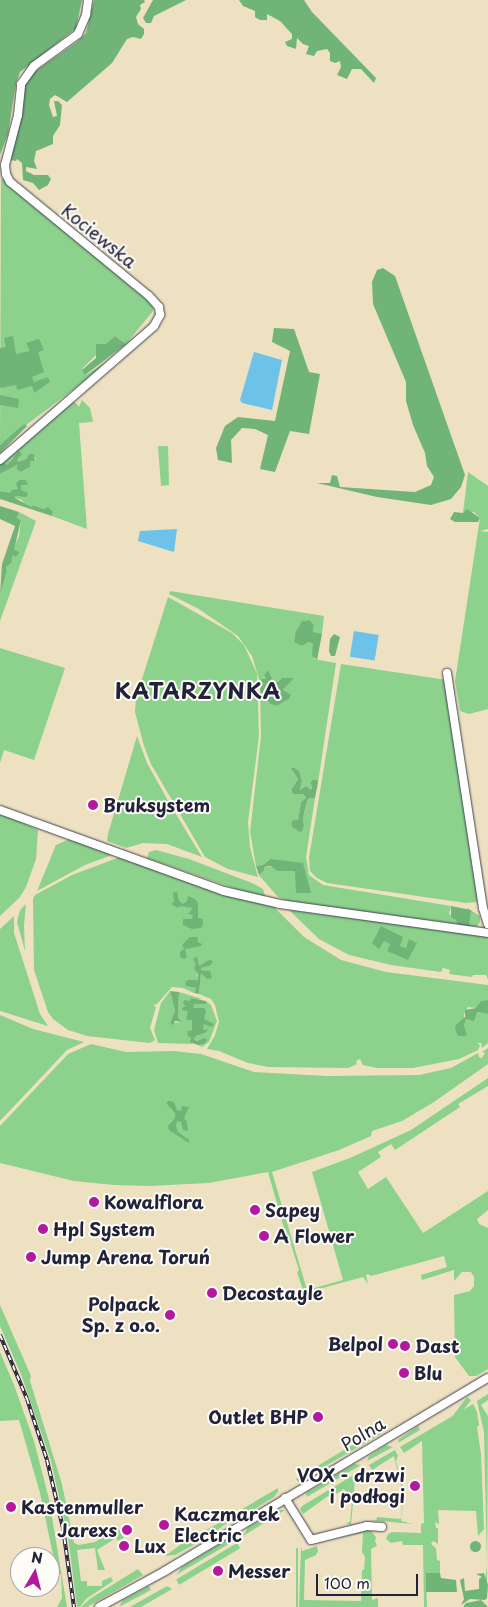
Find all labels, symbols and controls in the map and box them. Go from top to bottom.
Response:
street label: Kociewska [57,199,141,273]
district label: KATARZYNKA [116,677,280,703]
place label: Bruksystem [103,794,210,816]
marker: Bruksystem [87,799,99,811]
place label: Kowalflora [104,1191,204,1213]
marker: Kowalflora [88,1196,100,1208]
place label: Sapey [265,1199,320,1221]
marker: Sapey [249,1204,261,1216]
place label: Hpl System [53,1218,155,1240]
marker: Hpl System [37,1223,49,1235]
place label: A Flower [274,1225,354,1247]
marker: A Flower [258,1230,270,1242]
place label: Jump Arena Toruń [41,1246,209,1268]
marker: Jump Arena Toruń [25,1251,37,1263]
place label: Decostayle [222,1282,323,1304]
marker: Decostayle [206,1287,218,1299]
place label: Polpack Sp. z o.o. [80,1294,160,1336]
marker: Polpack Sp. z o.o. [164,1309,176,1321]
place label: Belpol [328,1333,383,1355]
place label: Dast [415,1335,459,1357]
marker: Belpol [387,1338,399,1350]
marker: Dast [399,1340,411,1352]
place label: Blu [414,1362,443,1384]
marker: Blu [398,1367,410,1379]
place label: Outlet BHP [206,1406,308,1428]
marker: Outlet BHP [312,1411,324,1423]
street label: Polna [337,1413,389,1455]
place label: VOX - drzwi i podłogi [296,1465,405,1508]
marker: VOX - drzwi i podłogi [409,1480,421,1492]
place label: Kastenmuller [21,1496,143,1518]
marker: Kastenmuller [5,1501,17,1513]
place label: Kaczmarek Electric [174,1504,280,1546]
place label: Jarexs [57,1519,117,1541]
marker: Kaczmarek Electric [158,1519,170,1531]
marker: Jarexs [121,1524,133,1536]
place label: Lux [134,1535,166,1557]
marker: Lux [118,1540,130,1552]
text: N [30,1546,44,1569]
north arrow [10,1547,60,1597]
place label: Messer [228,1560,290,1582]
scale bar [318,1564,420,1596]
marker: Messer [212,1565,224,1577]
text: 100 m [324,1571,370,1594]

